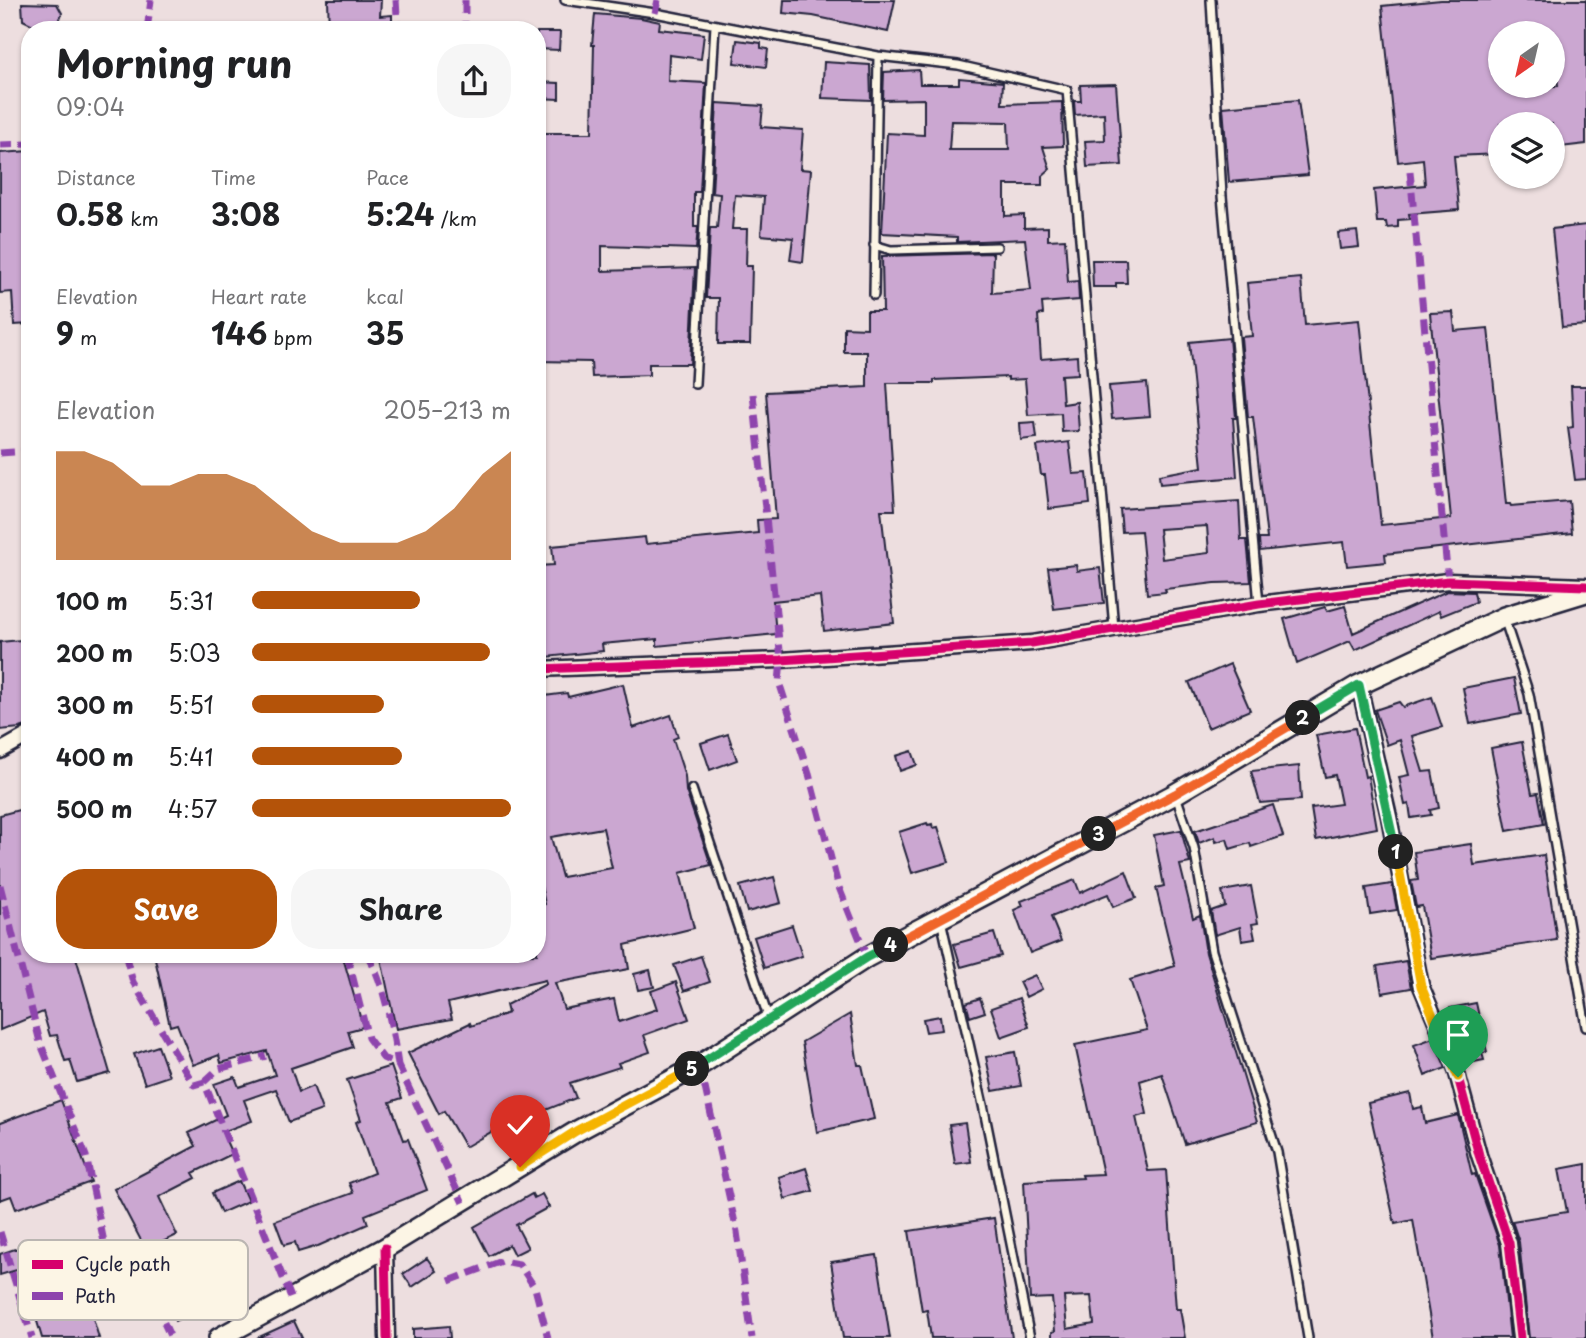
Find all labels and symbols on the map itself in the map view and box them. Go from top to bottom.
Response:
north arrow [1488,21,1564,98]
pin: 2 [1286,700,1320,736]
pin: 3 [1082,816,1116,852]
pin: 1 [1378,834,1414,870]
pin: 4 [874,928,908,962]
pin [1428,1005,1488,1077]
pin: 5 [674,1052,710,1086]
pin [490,1095,550,1167]
legend [18,1240,248,1320]
text: Cycle path [75,1249,171,1277]
text: Path [75,1281,116,1309]

